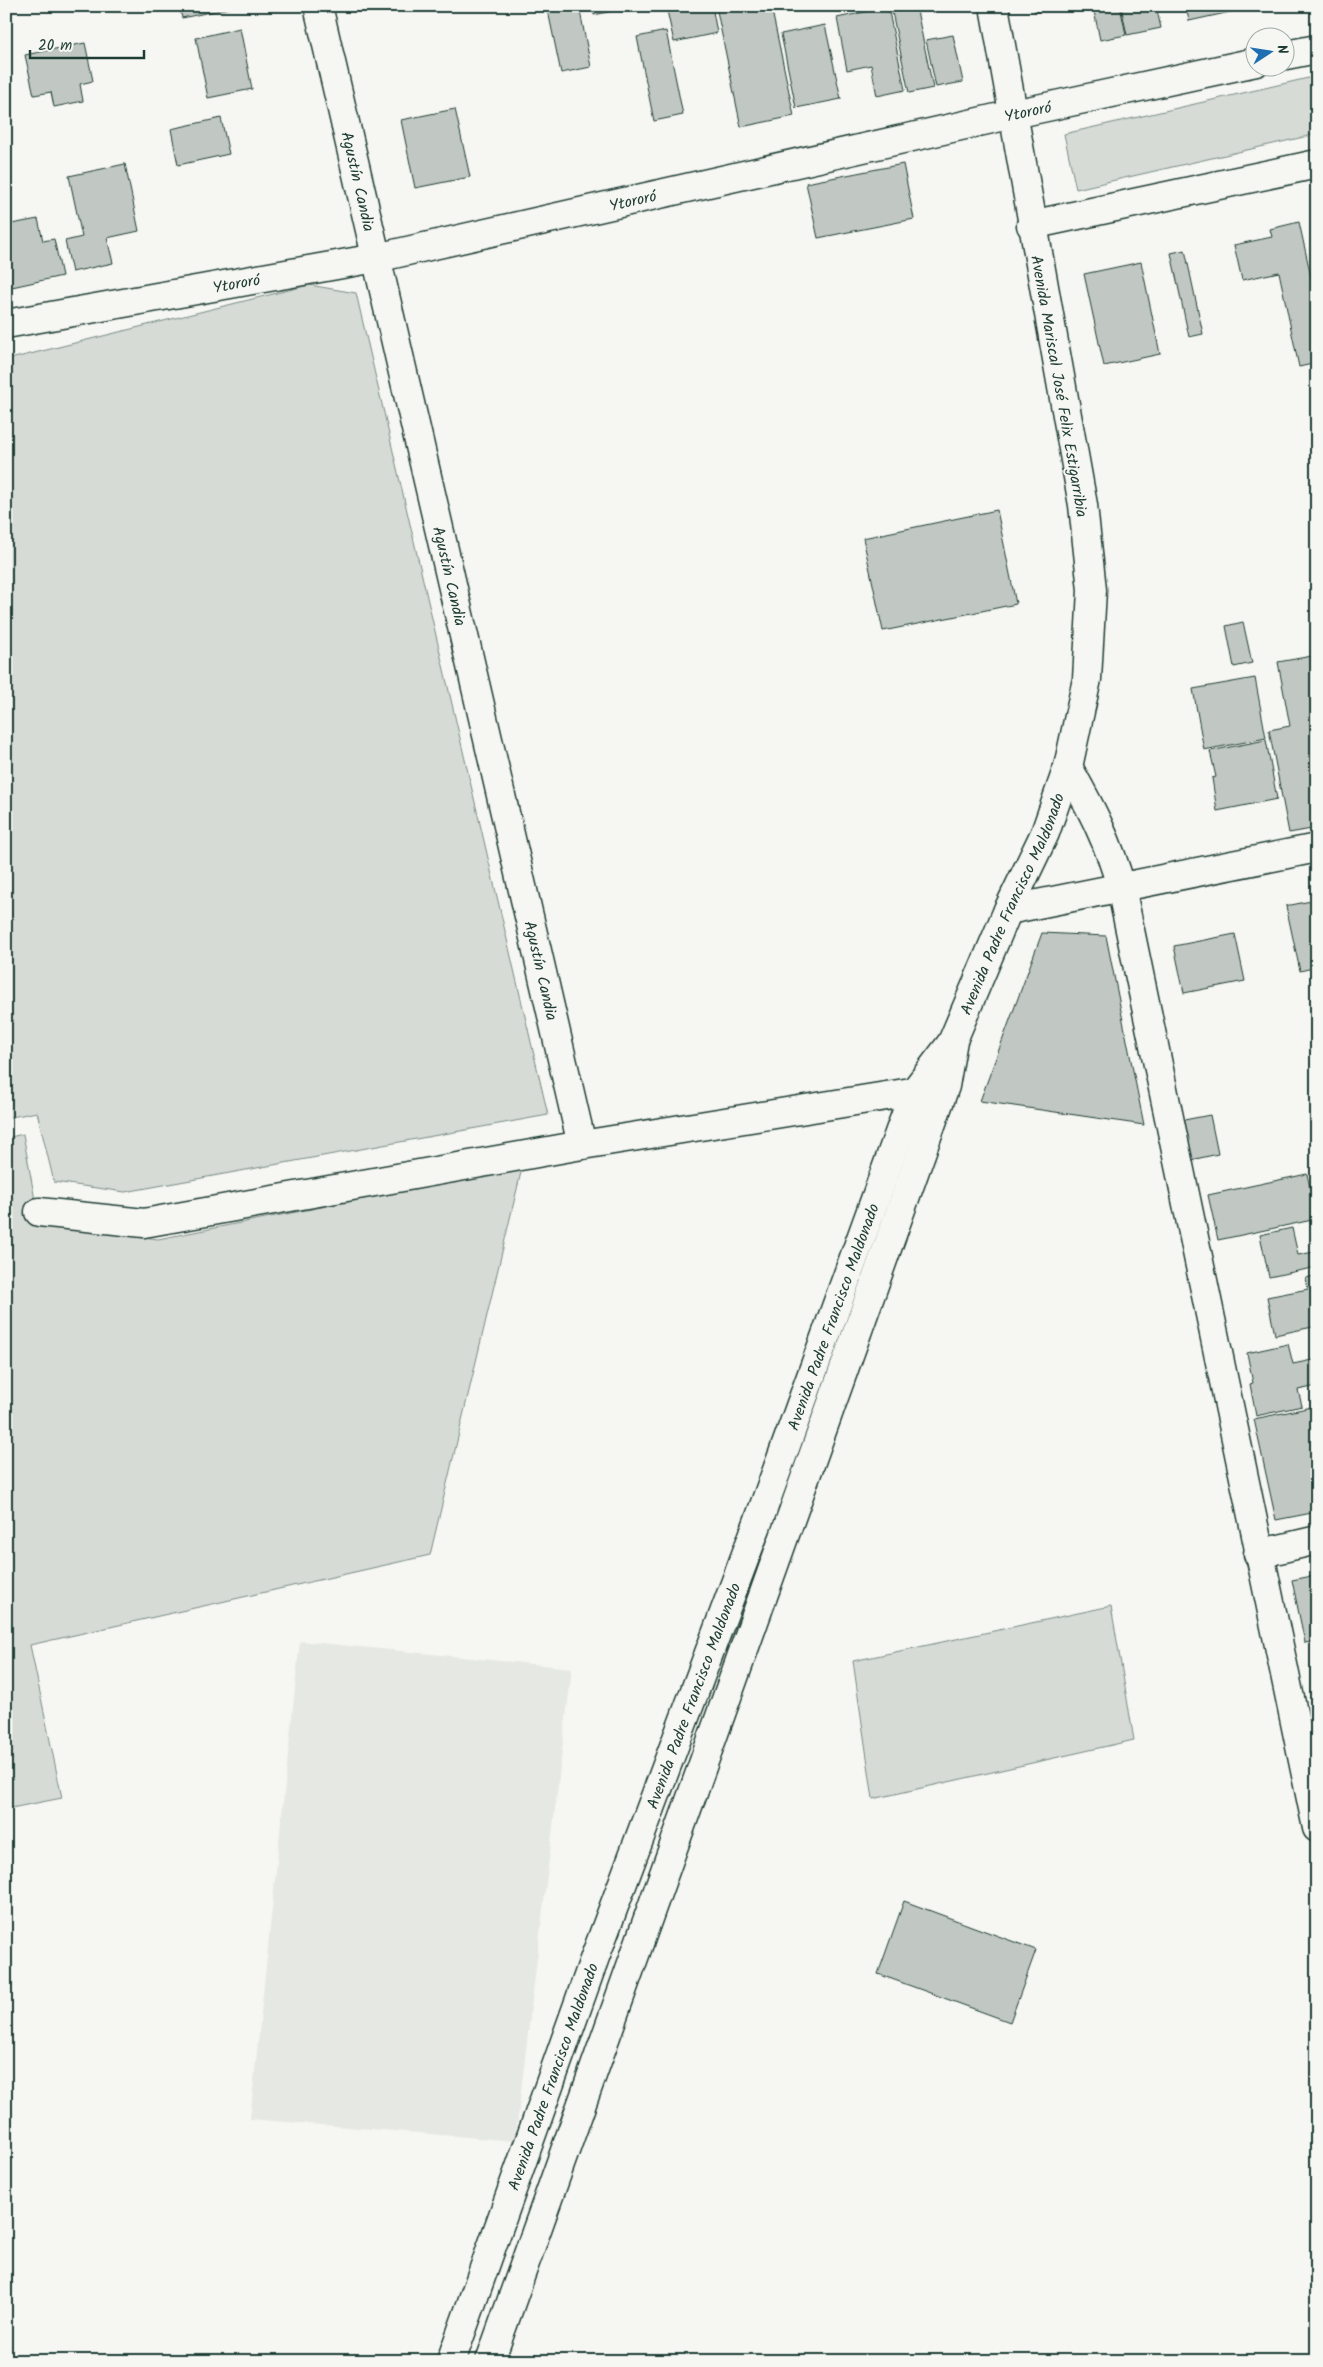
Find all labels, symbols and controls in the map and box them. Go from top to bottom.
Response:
scale bar [30,28,144,60]
north arrow [1246,28,1296,78]
text: 20 m [38,34,72,58]
text: N [1270,43,1293,56]
street label: Ytororó [1002,95,1055,130]
street label: Agustín Candia [334,129,381,234]
street label: Ytororó [607,184,660,219]
street label: Avenida Mariscal José Felix Estigarribia [1023,253,1094,519]
street label: Ytororó [211,268,263,301]
street label: Agustín Candia [425,524,472,629]
street label: Avenida Padre Francisco Maldonado [954,790,1072,1019]
street label: Agustín Candia [516,918,564,1023]
street label: Avenida Padre Francisco Maldonado [781,1200,887,1434]
street label: Avenida Padre Francisco Maldonado [641,1579,748,1813]
street label: Avenida Padre Francisco Maldonado [502,1960,606,2194]

